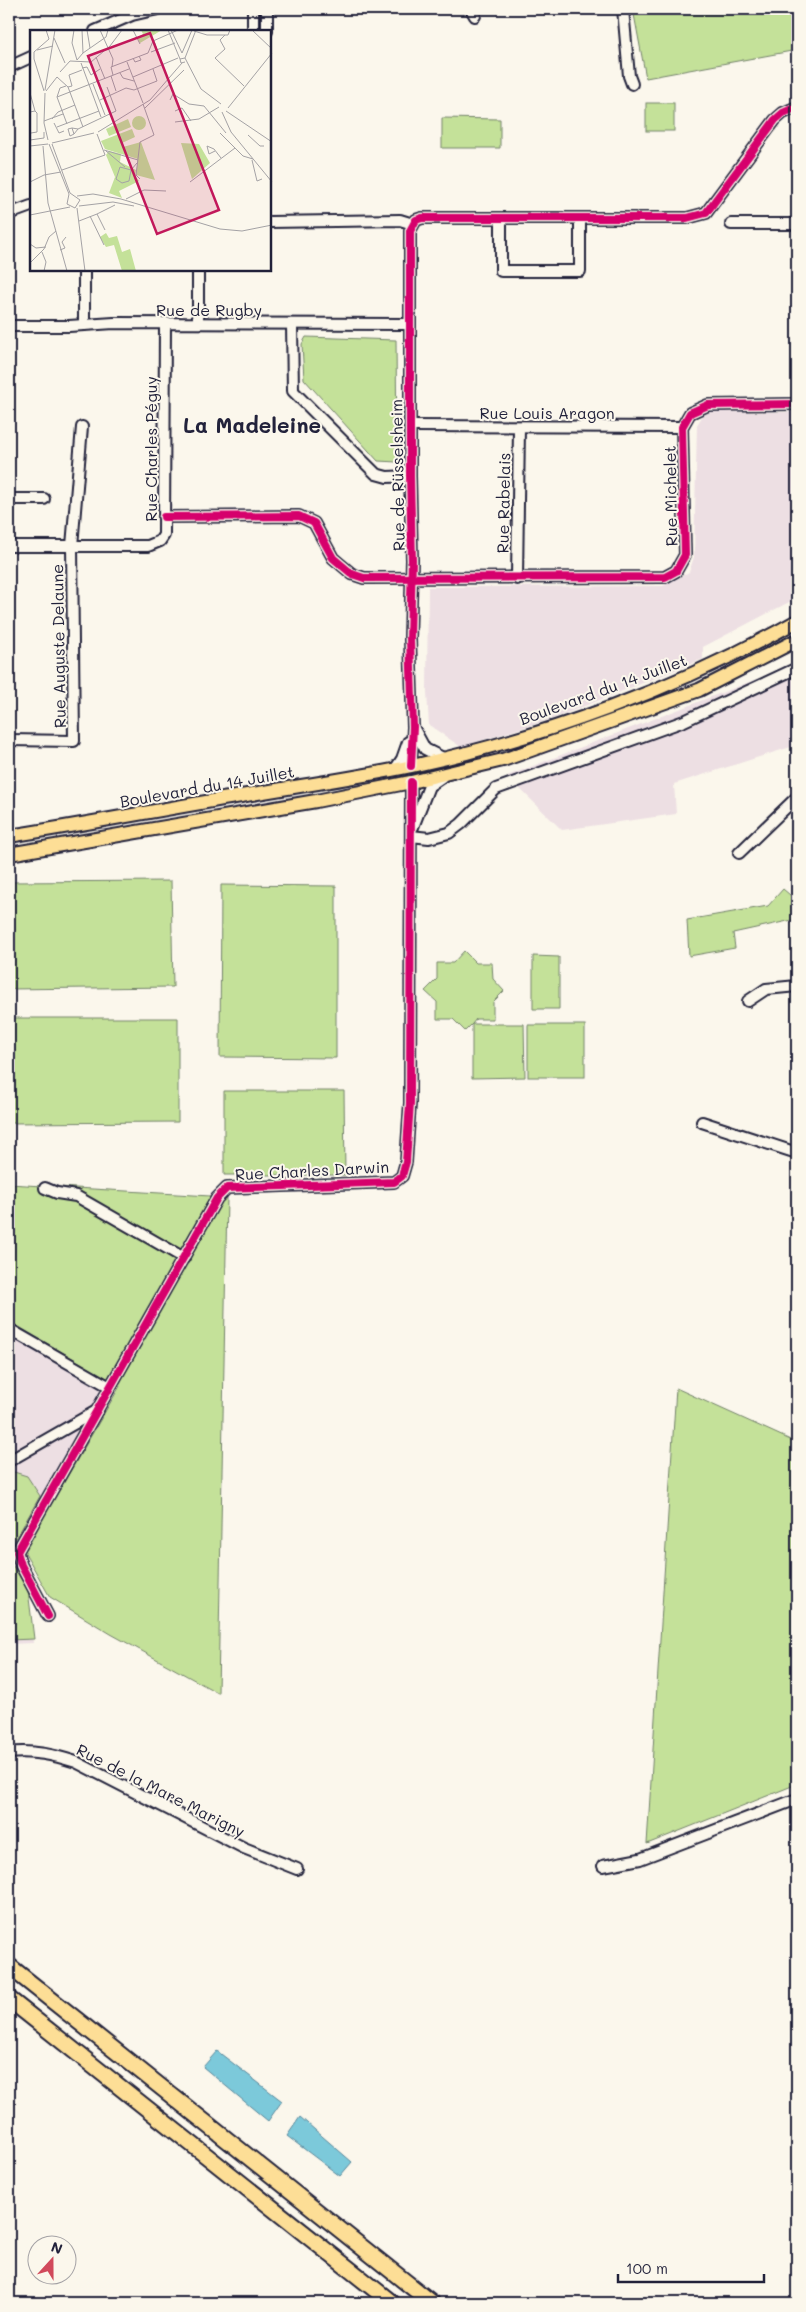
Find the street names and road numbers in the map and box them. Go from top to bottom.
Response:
street label: Rue de Rugby [156,299,262,320]
street label: Rue Charles Péguy [140,376,161,522]
street label: Rue de Rüsselsheim [385,399,409,551]
street label: Rue Louis Aragon [479,402,615,423]
street label: Rue Michelet [659,445,681,547]
street label: Rue Rabelais [492,452,514,554]
street label: Rue Auguste Delaune [46,564,70,728]
street label: Boulevard du 14 Juillet [516,649,690,729]
street label: Boulevard du 14 Juillet [118,760,296,812]
street label: Rue Charles Darwin [234,1155,390,1185]
street label: Rue de la Mare Marigny [73,1738,249,1842]

